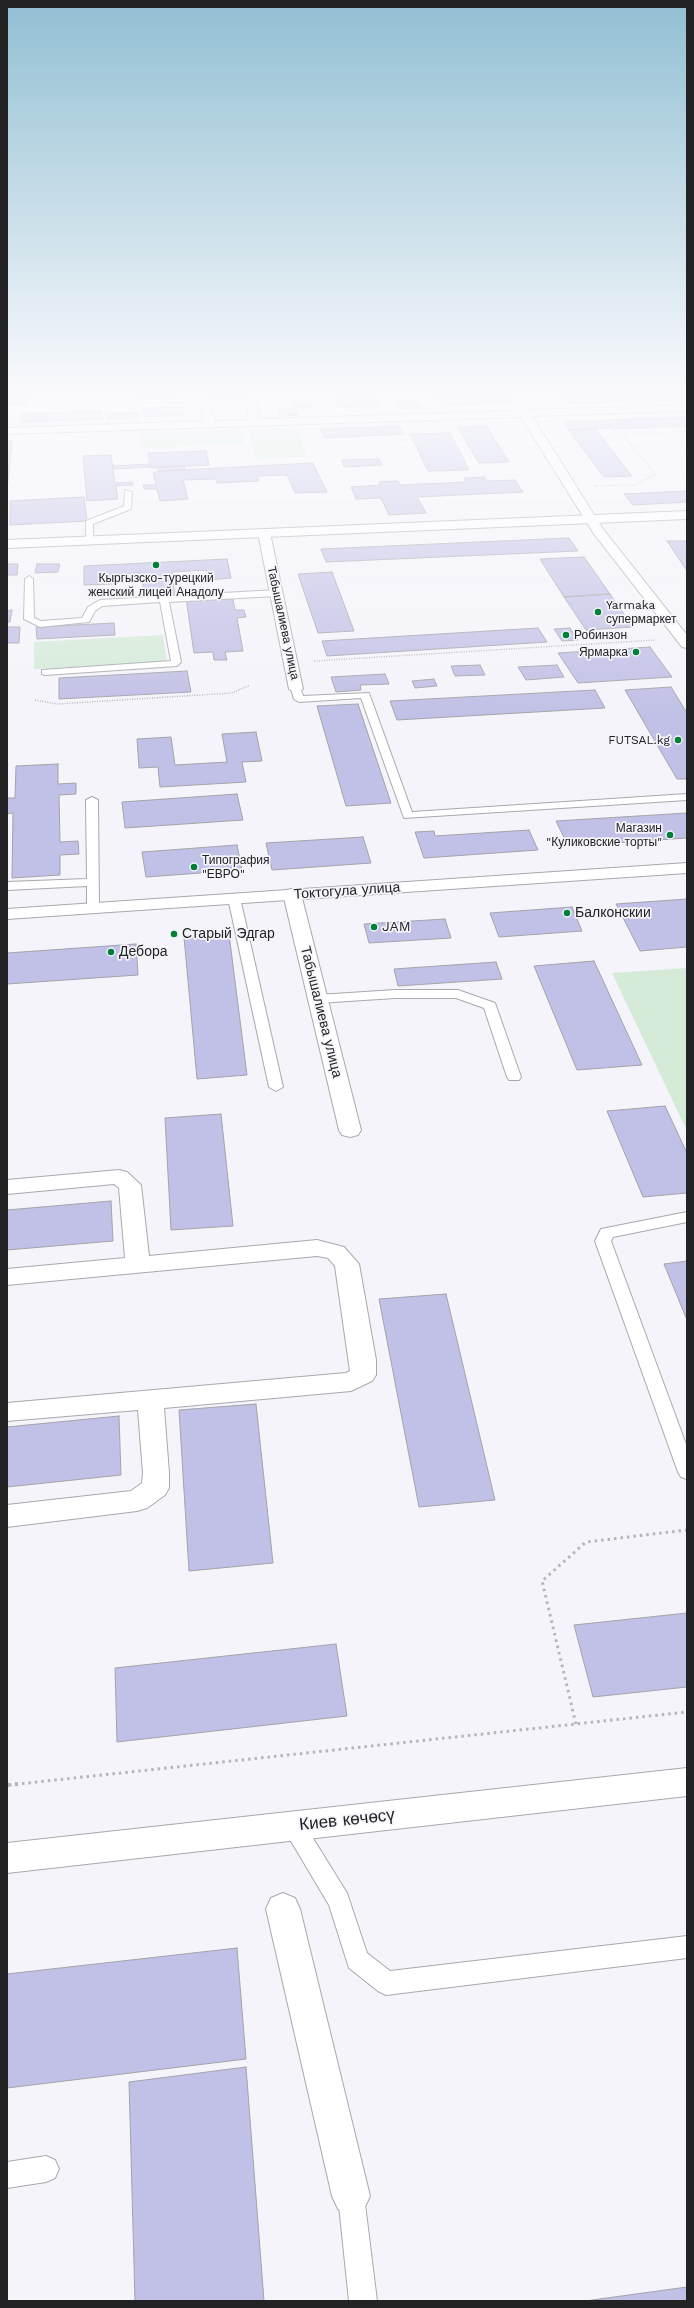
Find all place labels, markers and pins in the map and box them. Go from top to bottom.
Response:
marker: Кыргызско-турецкий женский лицей Анадолу [151,560,161,570]
place label: Кыргызско-турецкий женский лицей Анадолу [88,571,224,599]
place label: Yarmaka супермаркет [606,598,677,626]
marker: Yarmaka супермаркет [593,607,603,617]
place label: Робинзон [574,628,627,642]
marker: Робинзон [561,630,571,640]
place label: Ярмарка [579,645,628,659]
marker: Ярмарка [631,647,641,657]
place label: FUTSAL.kg [608,733,670,747]
marker: FUTSAL.kg [673,735,683,745]
place label: Магазин "Куликовские торты" [546,821,662,849]
marker: Магазин "Куликовские торты" [665,830,675,840]
place label: Типография "ЕВРО" [202,853,269,881]
marker: Типография "ЕВРО" [189,862,199,872]
place label: Балконскии [575,905,651,921]
marker: Балконскии [562,908,572,918]
place label: JAM [382,919,411,935]
marker: JAM [369,922,379,932]
place label: Старый Эдгар [182,926,275,942]
marker: Старый Эдгар [169,929,179,939]
place label: Дебора [119,944,167,960]
marker: Дебора [106,947,116,957]

